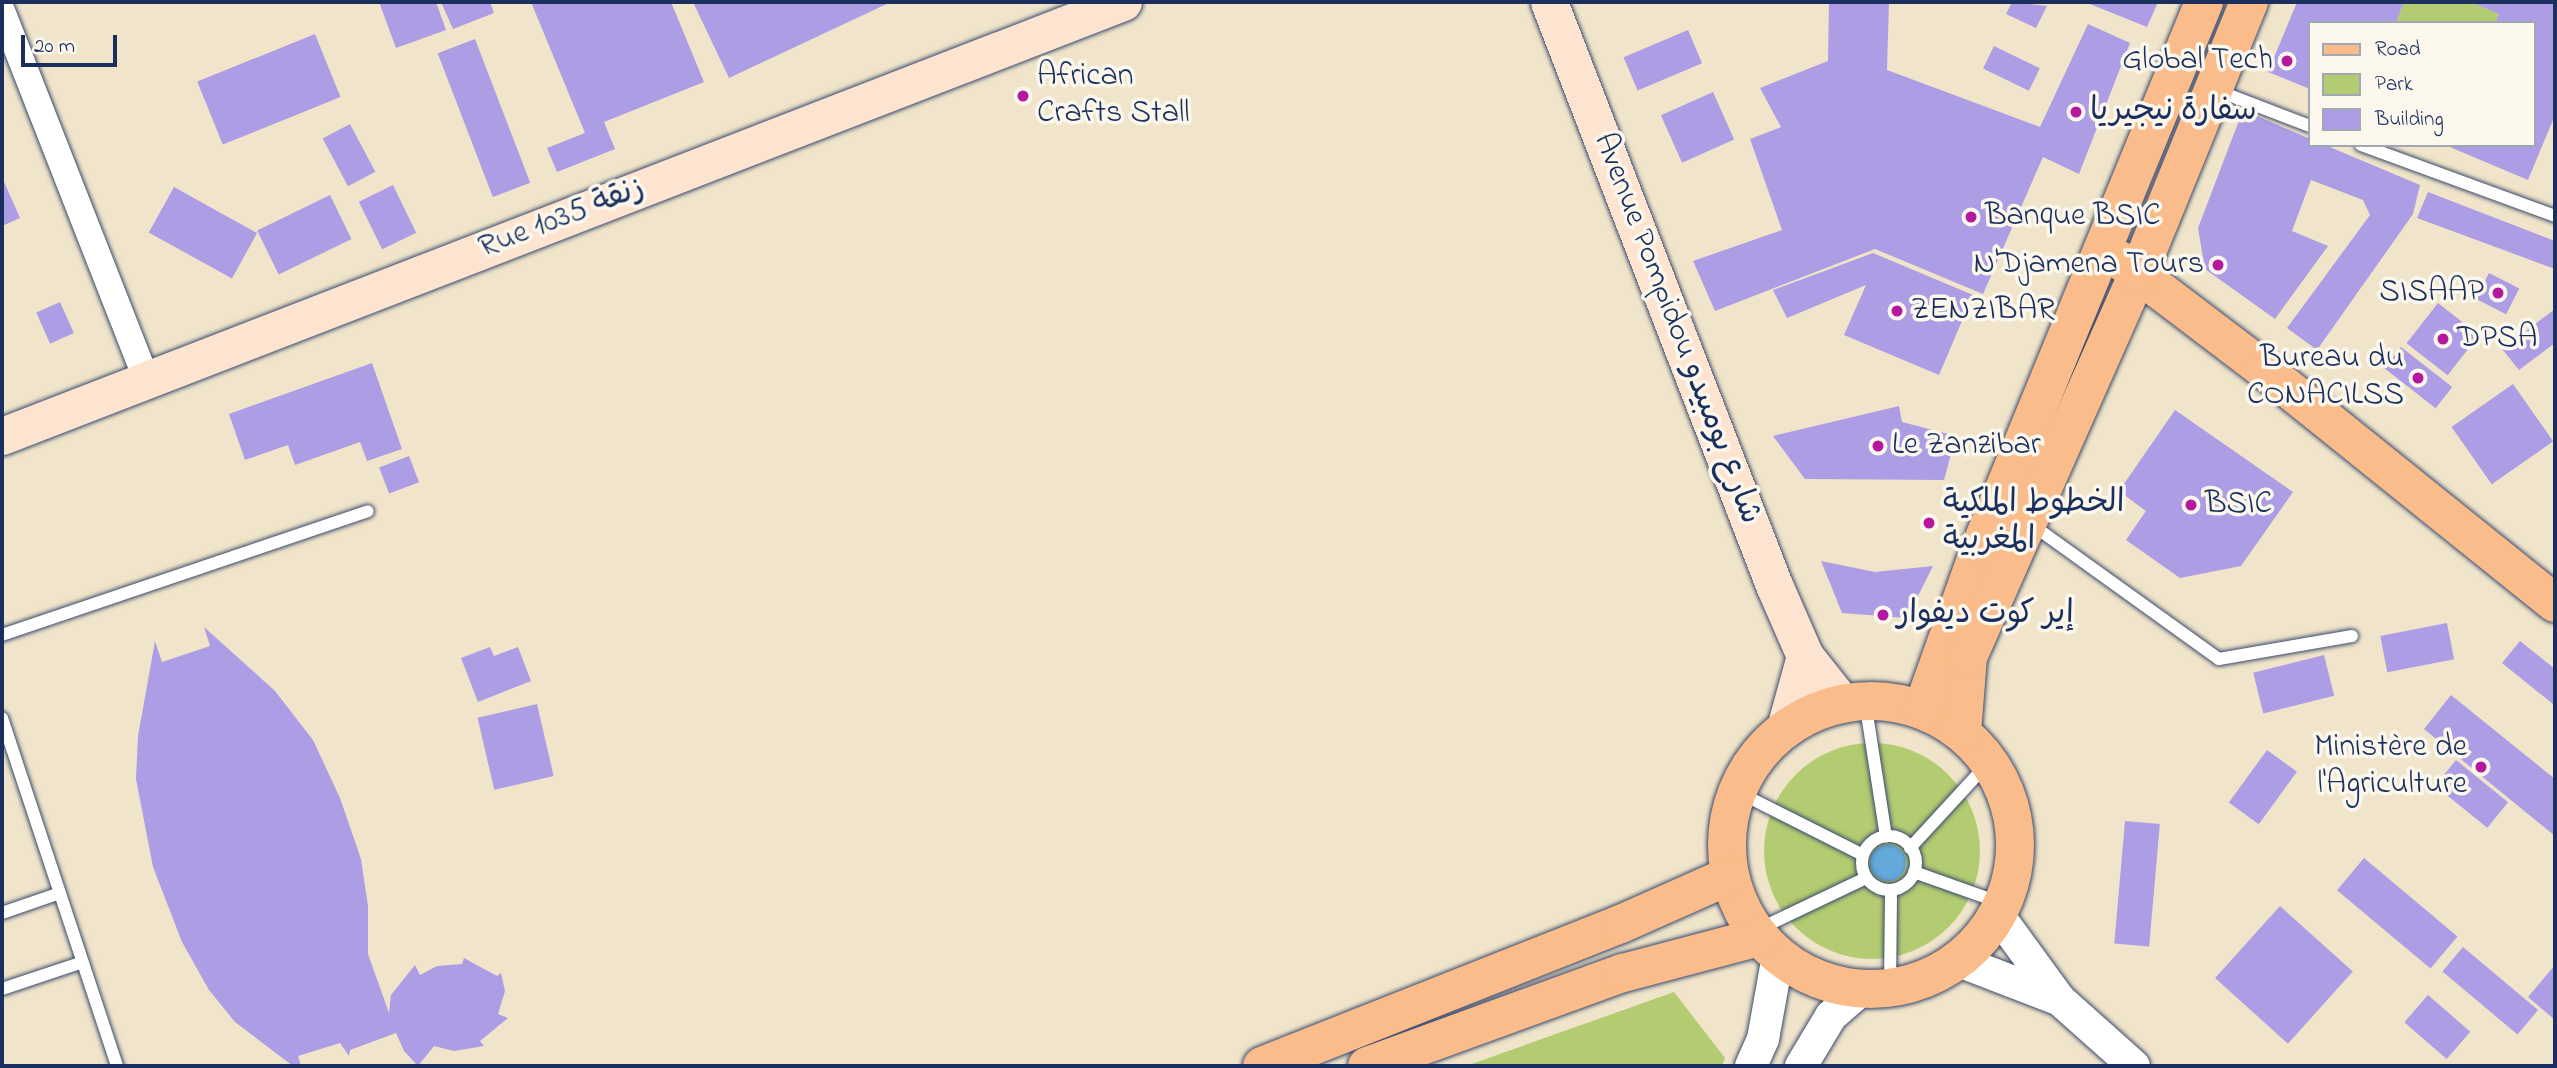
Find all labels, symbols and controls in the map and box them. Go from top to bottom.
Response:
scale bar [24,21,121,65]
legend [2308,21,2536,147]
text: 20 m [34,32,75,62]
text: Road [2375,35,2421,65]
place label: Global Tech [2122,42,2273,80]
marker: Global Tech [2279,53,2295,69]
place label: African Crafts Stall [1037,59,1190,134]
text: Park [2375,70,2413,100]
marker: African Crafts Stall [1015,88,1031,104]
place label: سفارة نيجيريا [2090,93,2257,131]
marker: سفارة نيجيريا [2068,104,2084,120]
text: Building [2375,105,2444,135]
street label: Avenue Pompidou شارع بومبيدو [1584,128,1768,530]
street label: Rue 1035 زنقة [474,170,650,268]
place label: Banque BSIC [1985,198,2161,236]
marker: Banque BSIC [1963,209,1979,225]
place label: N'Djamena Tours [1974,246,2204,284]
marker: N'Djamena Tours [2210,257,2226,273]
place label: SISAAP [2379,274,2484,312]
marker: SISAAP [2490,285,2506,301]
place label: ZENZIBAR [1911,292,2055,330]
marker: ZENZIBAR [1889,303,1905,319]
place label: DPSA [2457,320,2537,358]
marker: DPSA [2435,331,2451,347]
place label: Bureau du CONACILSS [2247,341,2404,416]
marker: Bureau du CONACILSS [2410,370,2426,386]
place label: Le Zanzibar [1892,427,2041,465]
marker: Le Zanzibar [1870,438,1886,454]
place label: الخطوط الملكية المغربية [1943,486,2125,561]
place label: BSIC [2205,486,2272,524]
marker: BSIC [2183,497,2199,513]
marker: الخطوط الملكية المغربية [1921,515,1937,531]
place label: إير كوت ديفوار [1897,596,2074,634]
marker: إير كوت ديفوار [1875,607,1891,623]
place label: Ministère de l'Agriculture [2314,730,2467,805]
marker: Ministère de l'Agriculture [2473,759,2489,775]

